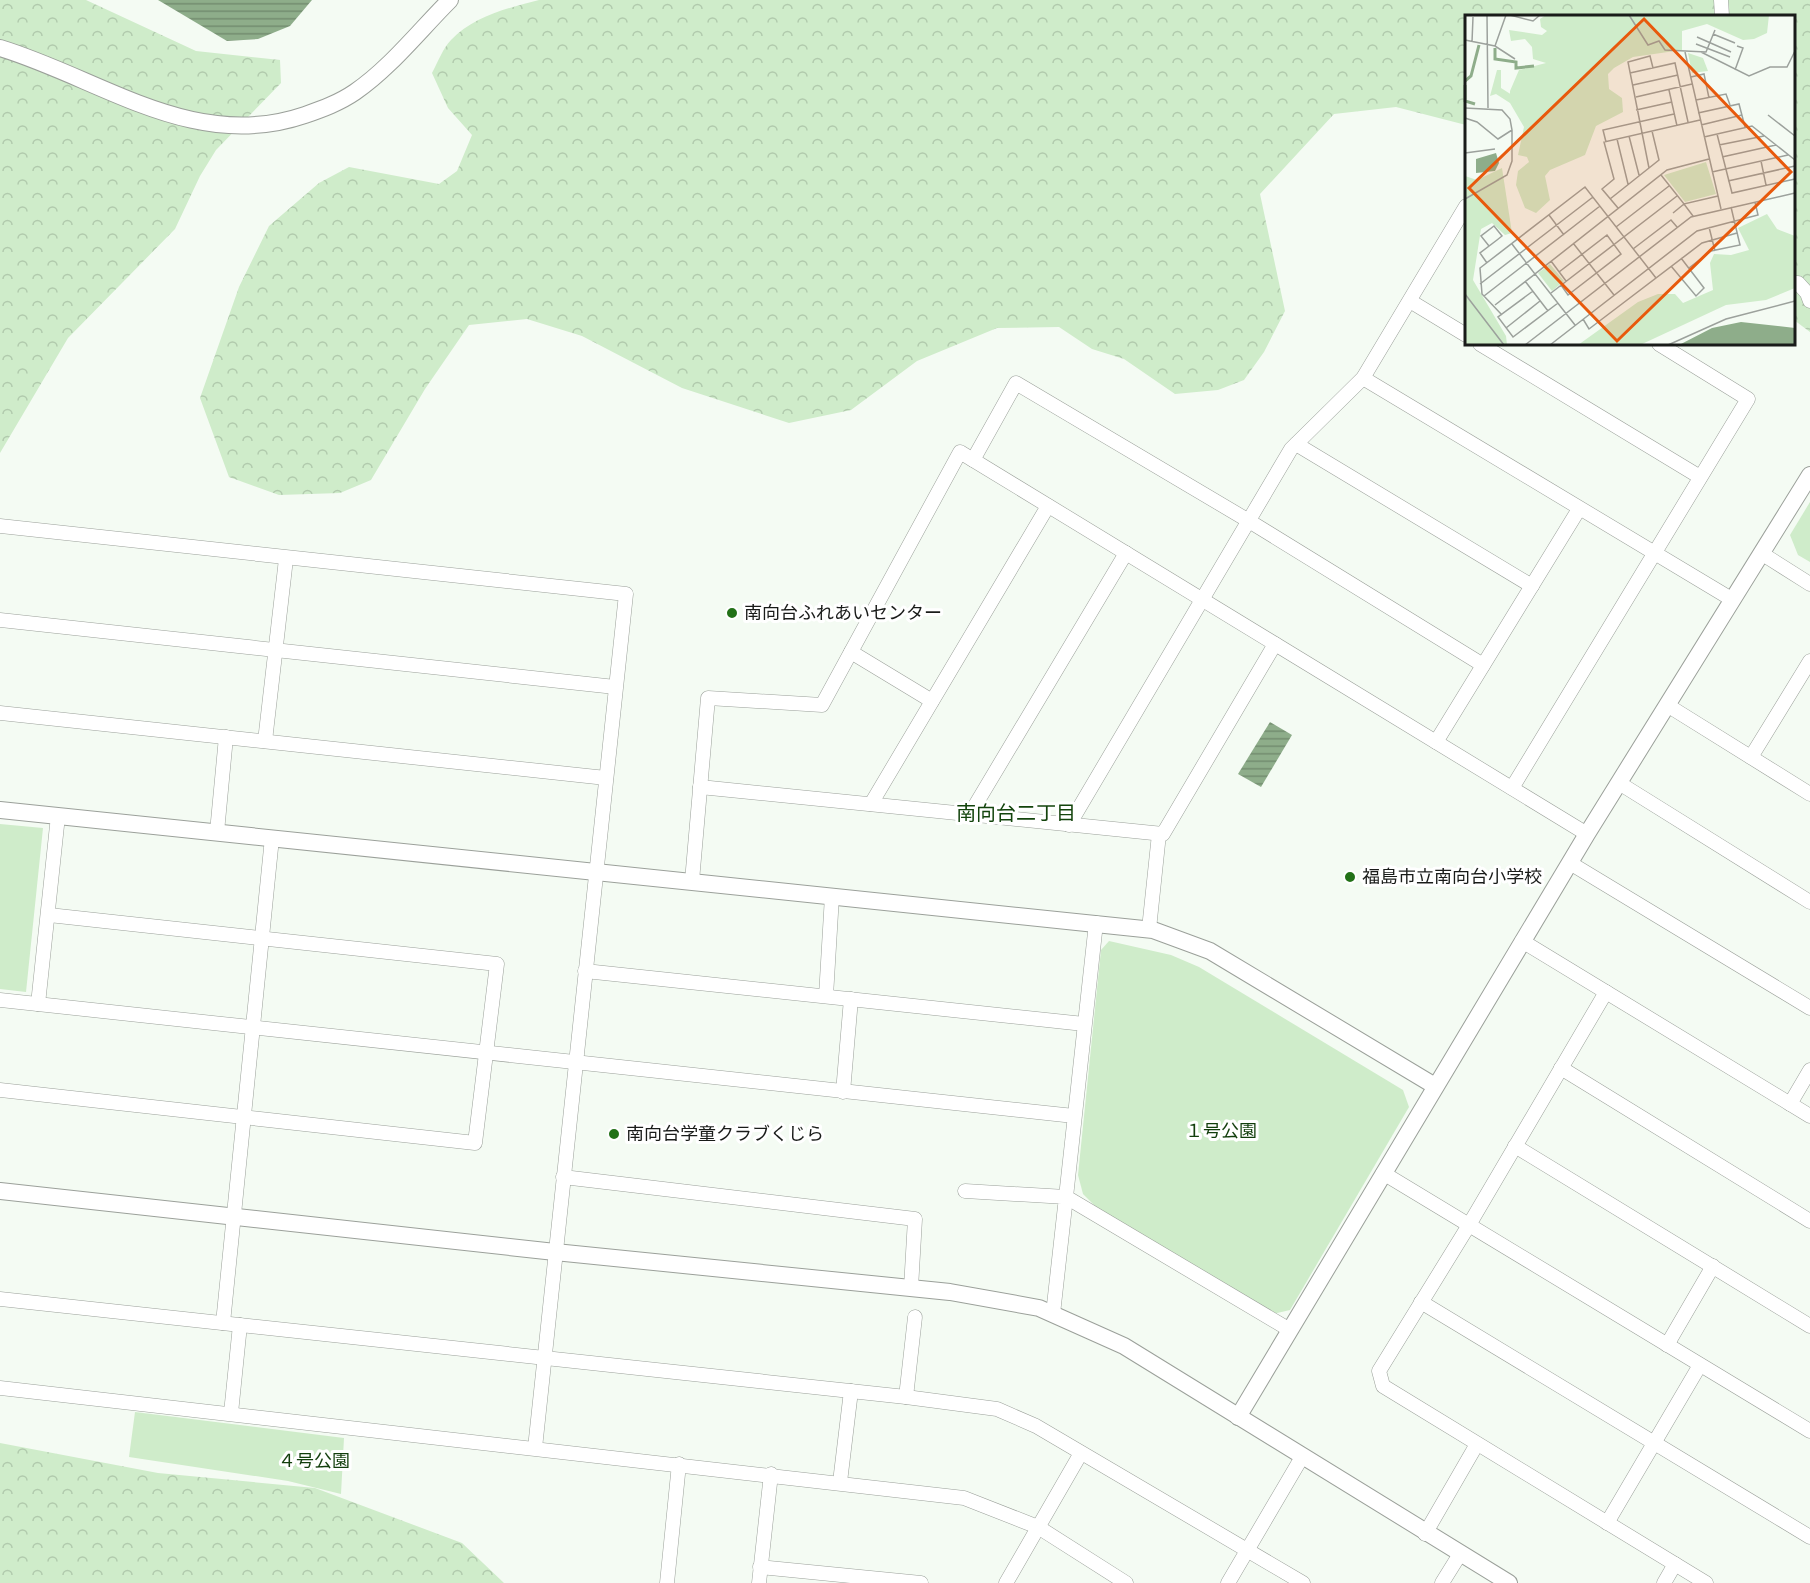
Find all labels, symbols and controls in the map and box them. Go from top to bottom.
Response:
inset map [1465,15,1795,345]
place label: 南向台ふれあいセンター [744,602,942,624]
marker: 南向台ふれあいセンター [725,606,739,620]
district label: 南向台二丁目 [956,801,1076,825]
place label: 福島市立南向台小学校 [1362,866,1542,888]
marker: 福島市立南向台小学校 [1343,870,1357,884]
park label: １号公園 [1185,1120,1257,1142]
place label: 南向台学童クラブくじら [626,1123,824,1145]
marker: 南向台学童クラブくじら [607,1127,621,1141]
park label: ４号公園 [278,1450,350,1472]

